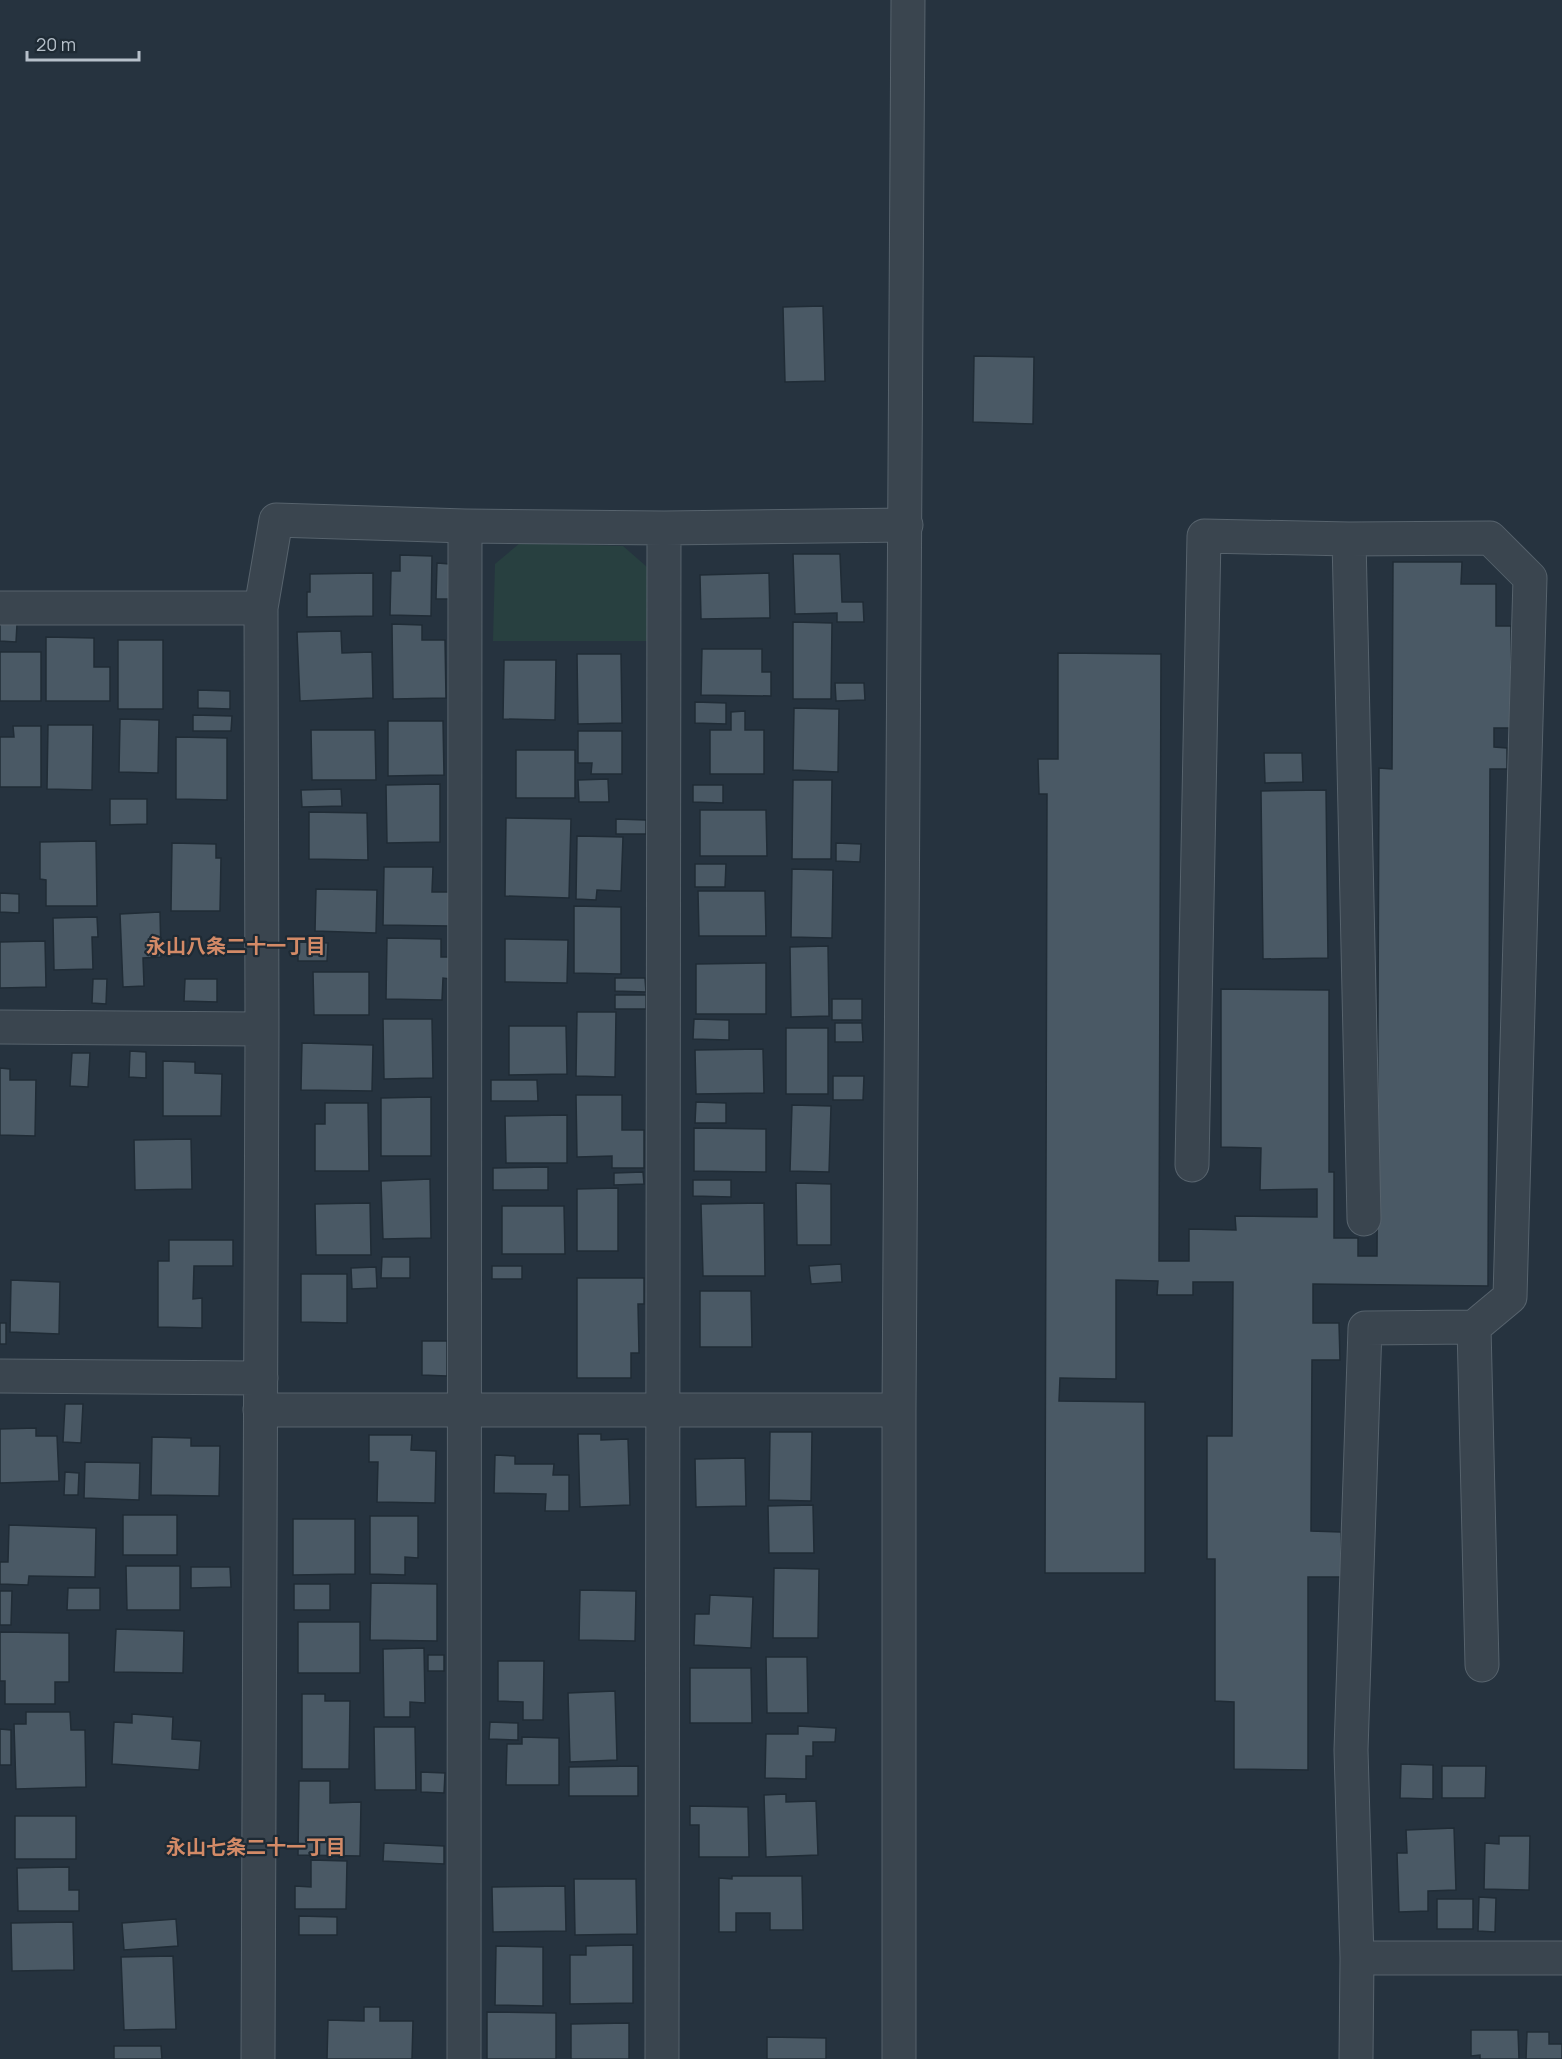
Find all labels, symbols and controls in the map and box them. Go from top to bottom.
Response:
scale bar [27,24,140,62]
text: 20 m [36,32,76,56]
district label: 永山八条二十一丁目 [146,932,326,959]
district label: 永山七条二十一丁目 [166,1833,346,1860]

